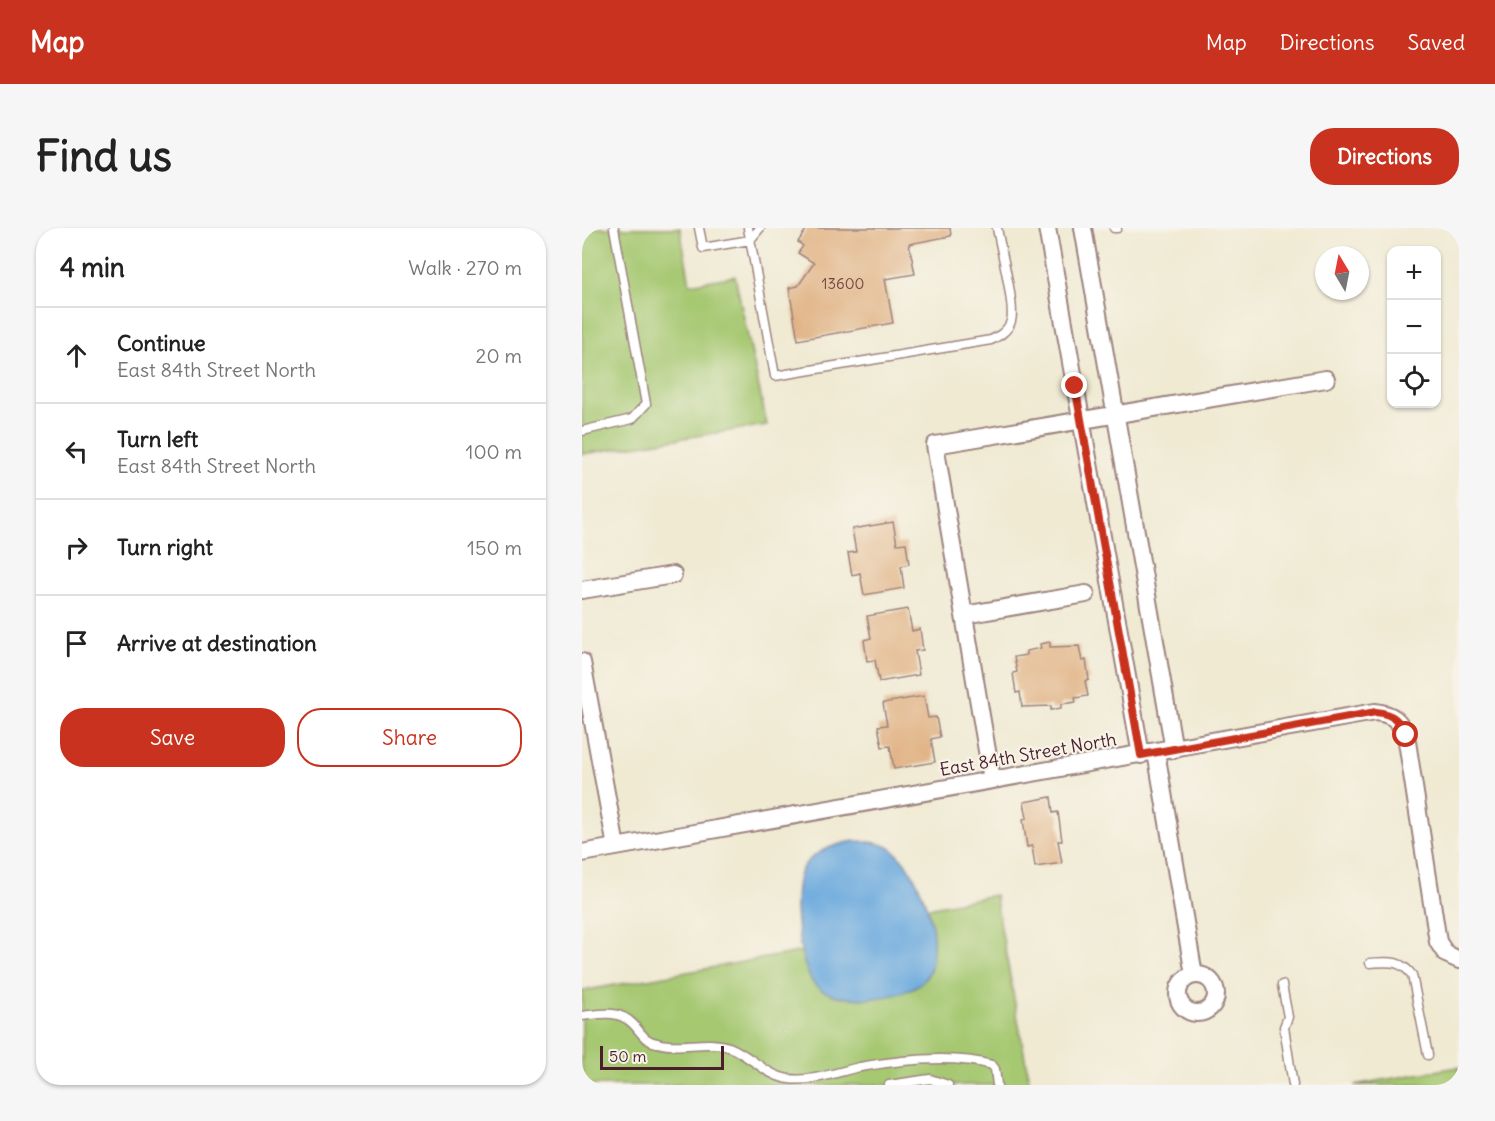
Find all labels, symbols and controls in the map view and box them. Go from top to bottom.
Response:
text: Map [30,24,84,60]
text: Map [1206,29,1247,56]
text: Directions [1280,29,1374,56]
text: Saved [1407,29,1465,56]
button: Directions [1310,128,1459,185]
text: Find us [36,130,172,182]
north arrow [1315,246,1369,300]
map controls [1387,246,1441,408]
button: + [1387,246,1441,300]
text: 4 min [60,251,125,284]
text: Walk · 270 m [408,255,522,280]
house number: 13600 [822,274,864,293]
button: − [1387,300,1441,354]
text: Continue [117,329,206,357]
icon: ahead [60,339,93,372]
text: 20 m [476,343,522,368]
button: locate [1387,354,1441,408]
text: East 84th Street North [117,357,316,382]
route end [1061,372,1087,398]
text: Turn left [117,425,198,453]
icon: left [60,435,93,468]
text: 100 m [465,439,522,464]
text: East 84th Street North [117,453,316,478]
icon: right [60,531,93,564]
text: Turn right [117,533,213,561]
text: 150 m [467,535,522,560]
icon: arrive [60,627,93,660]
text: Arrive at destination [117,629,317,657]
button: Save [60,708,285,767]
button: Share [297,708,522,767]
route start [1392,721,1418,747]
street label: East 84th Street North [938,727,1118,781]
scale bar [600,1043,724,1070]
text: 50 m [609,1046,647,1066]

